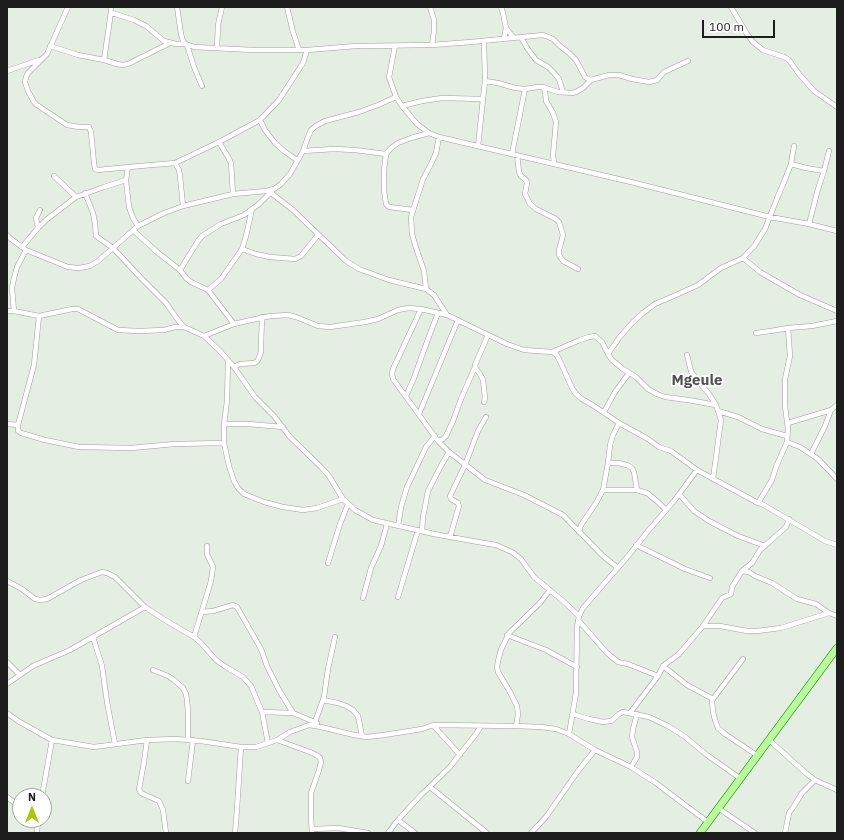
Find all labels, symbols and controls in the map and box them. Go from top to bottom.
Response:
scale bar [704,12,777,38]
text: 100 m [709,19,744,34]
district label: Mgeule [672,372,722,390]
north arrow [12,788,52,828]
text: N [28,790,36,804]

